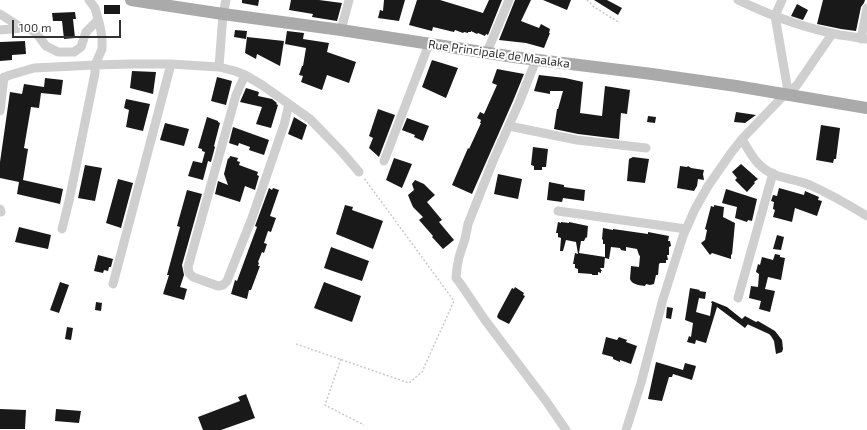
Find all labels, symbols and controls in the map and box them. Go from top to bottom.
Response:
scale bar [14,12,123,38]
text: 100 m [19,20,51,34]
street label: Rue Principale de Maalaka [427,37,571,71]

